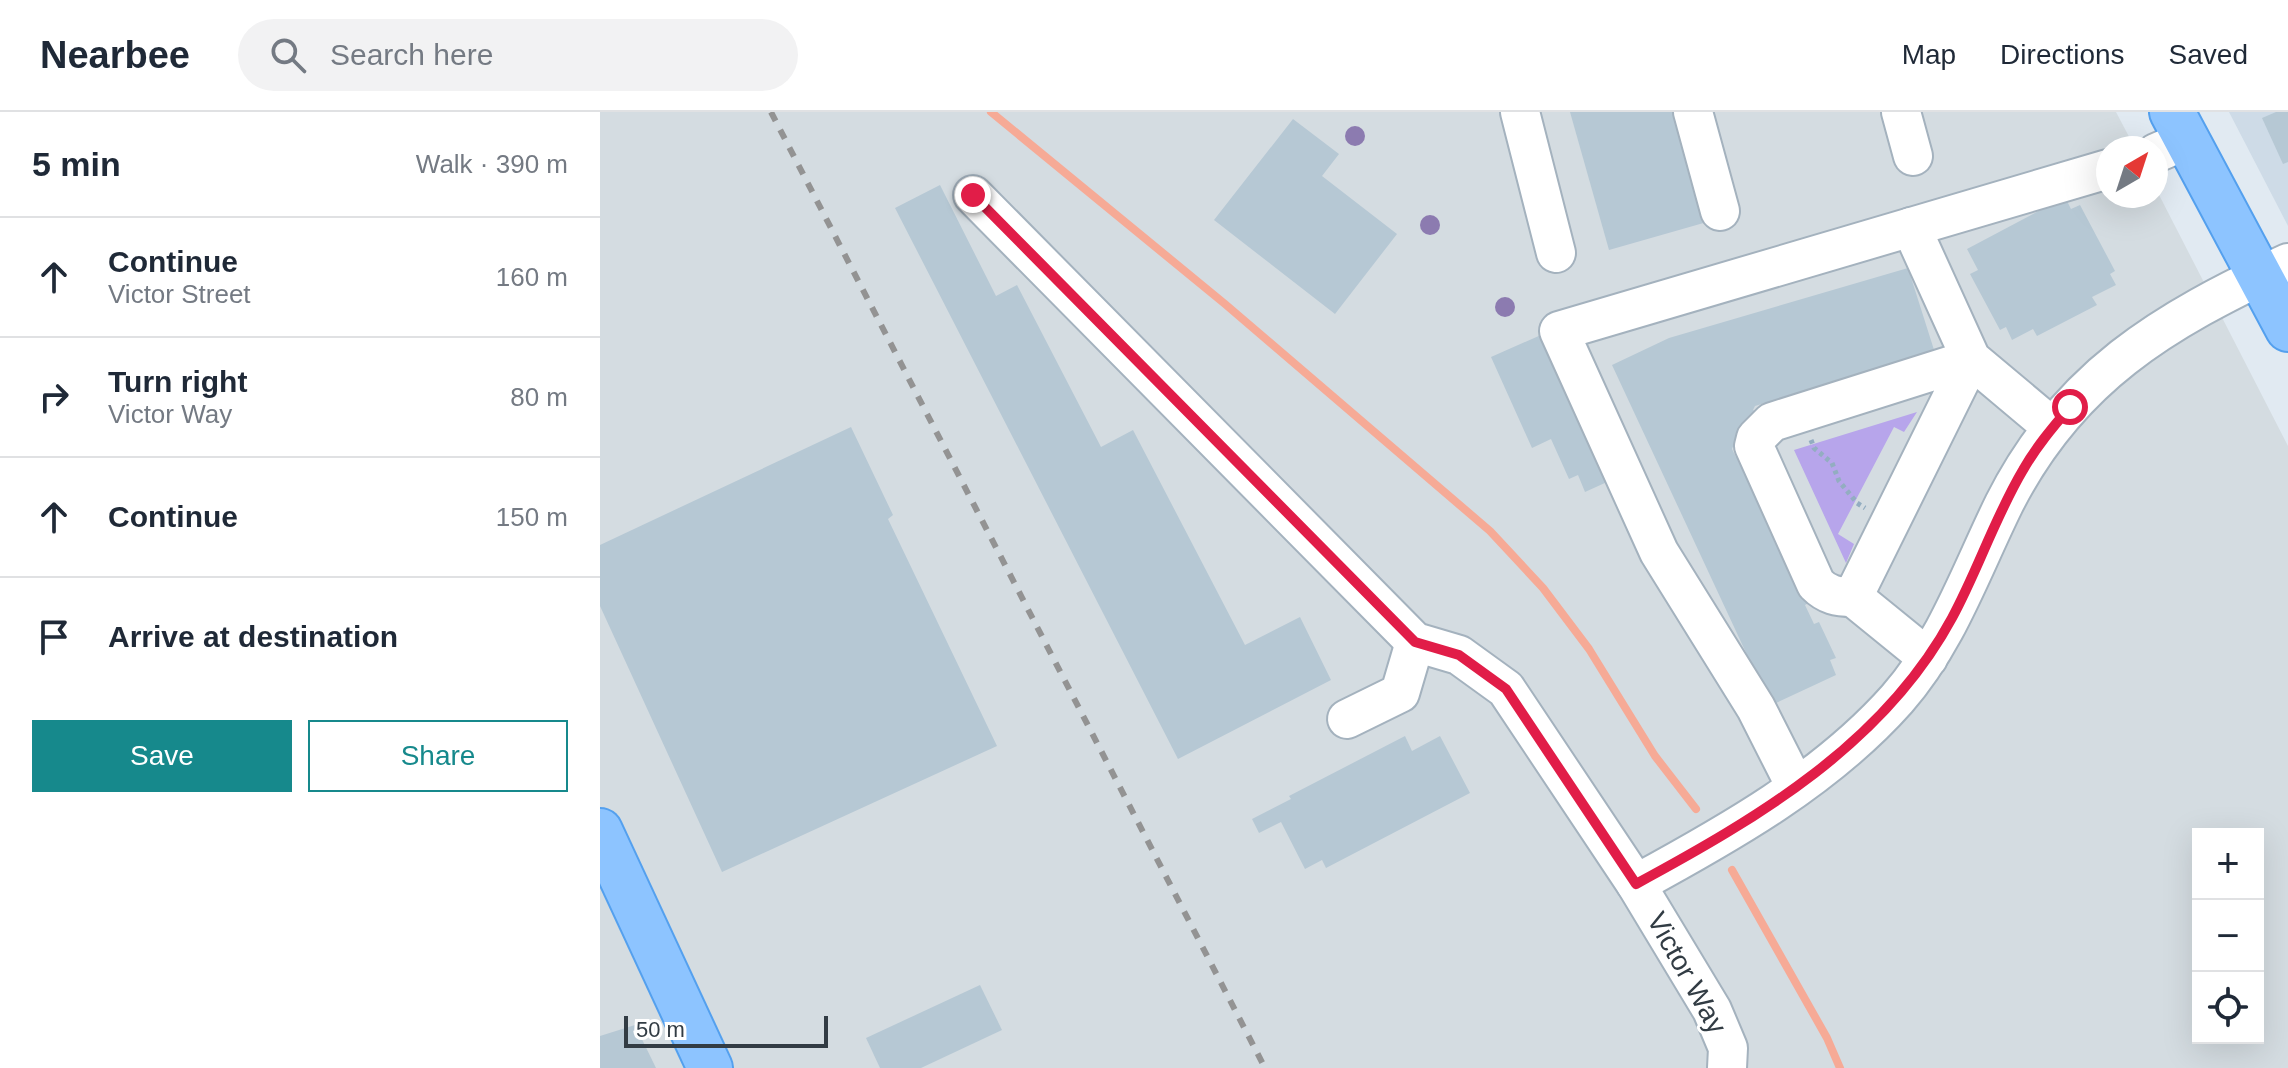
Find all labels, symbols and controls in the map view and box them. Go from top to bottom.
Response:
search box [238,19,798,91]
icon: search [266,33,310,77]
text: Nearbee [40,34,190,76]
text: Search here [330,38,493,71]
text: Map [1902,39,1956,70]
text: Directions [2000,39,2125,70]
text: Saved [2169,39,2248,70]
north arrow [2096,136,2168,208]
text: 5 min [32,145,121,183]
text: Walk · 390 m [416,149,568,179]
route end [955,177,991,213]
text: Continue [108,245,238,278]
icon: ahead [32,255,76,299]
text: 160 m [496,262,568,292]
text: Victor Street [108,279,251,309]
text: Turn right [108,365,247,398]
icon: right [32,375,76,419]
text: 80 m [510,382,568,412]
route start [2052,389,2088,425]
text: Victor Way [108,399,232,429]
icon: ahead [32,495,76,539]
text: Continue [108,500,238,533]
text: 150 m [496,502,568,532]
icon: arrive [32,615,76,659]
text: Arrive at destination [108,620,398,653]
button: Save [32,720,292,792]
button: Share [308,720,568,792]
map controls [2192,828,2264,1044]
button: + [2192,828,2264,900]
button: − [2192,900,2264,972]
street label: Victor Way [1641,907,1733,1039]
button: locate [2192,972,2264,1044]
scale bar [624,1012,828,1048]
text: 50 m [636,1017,685,1042]

